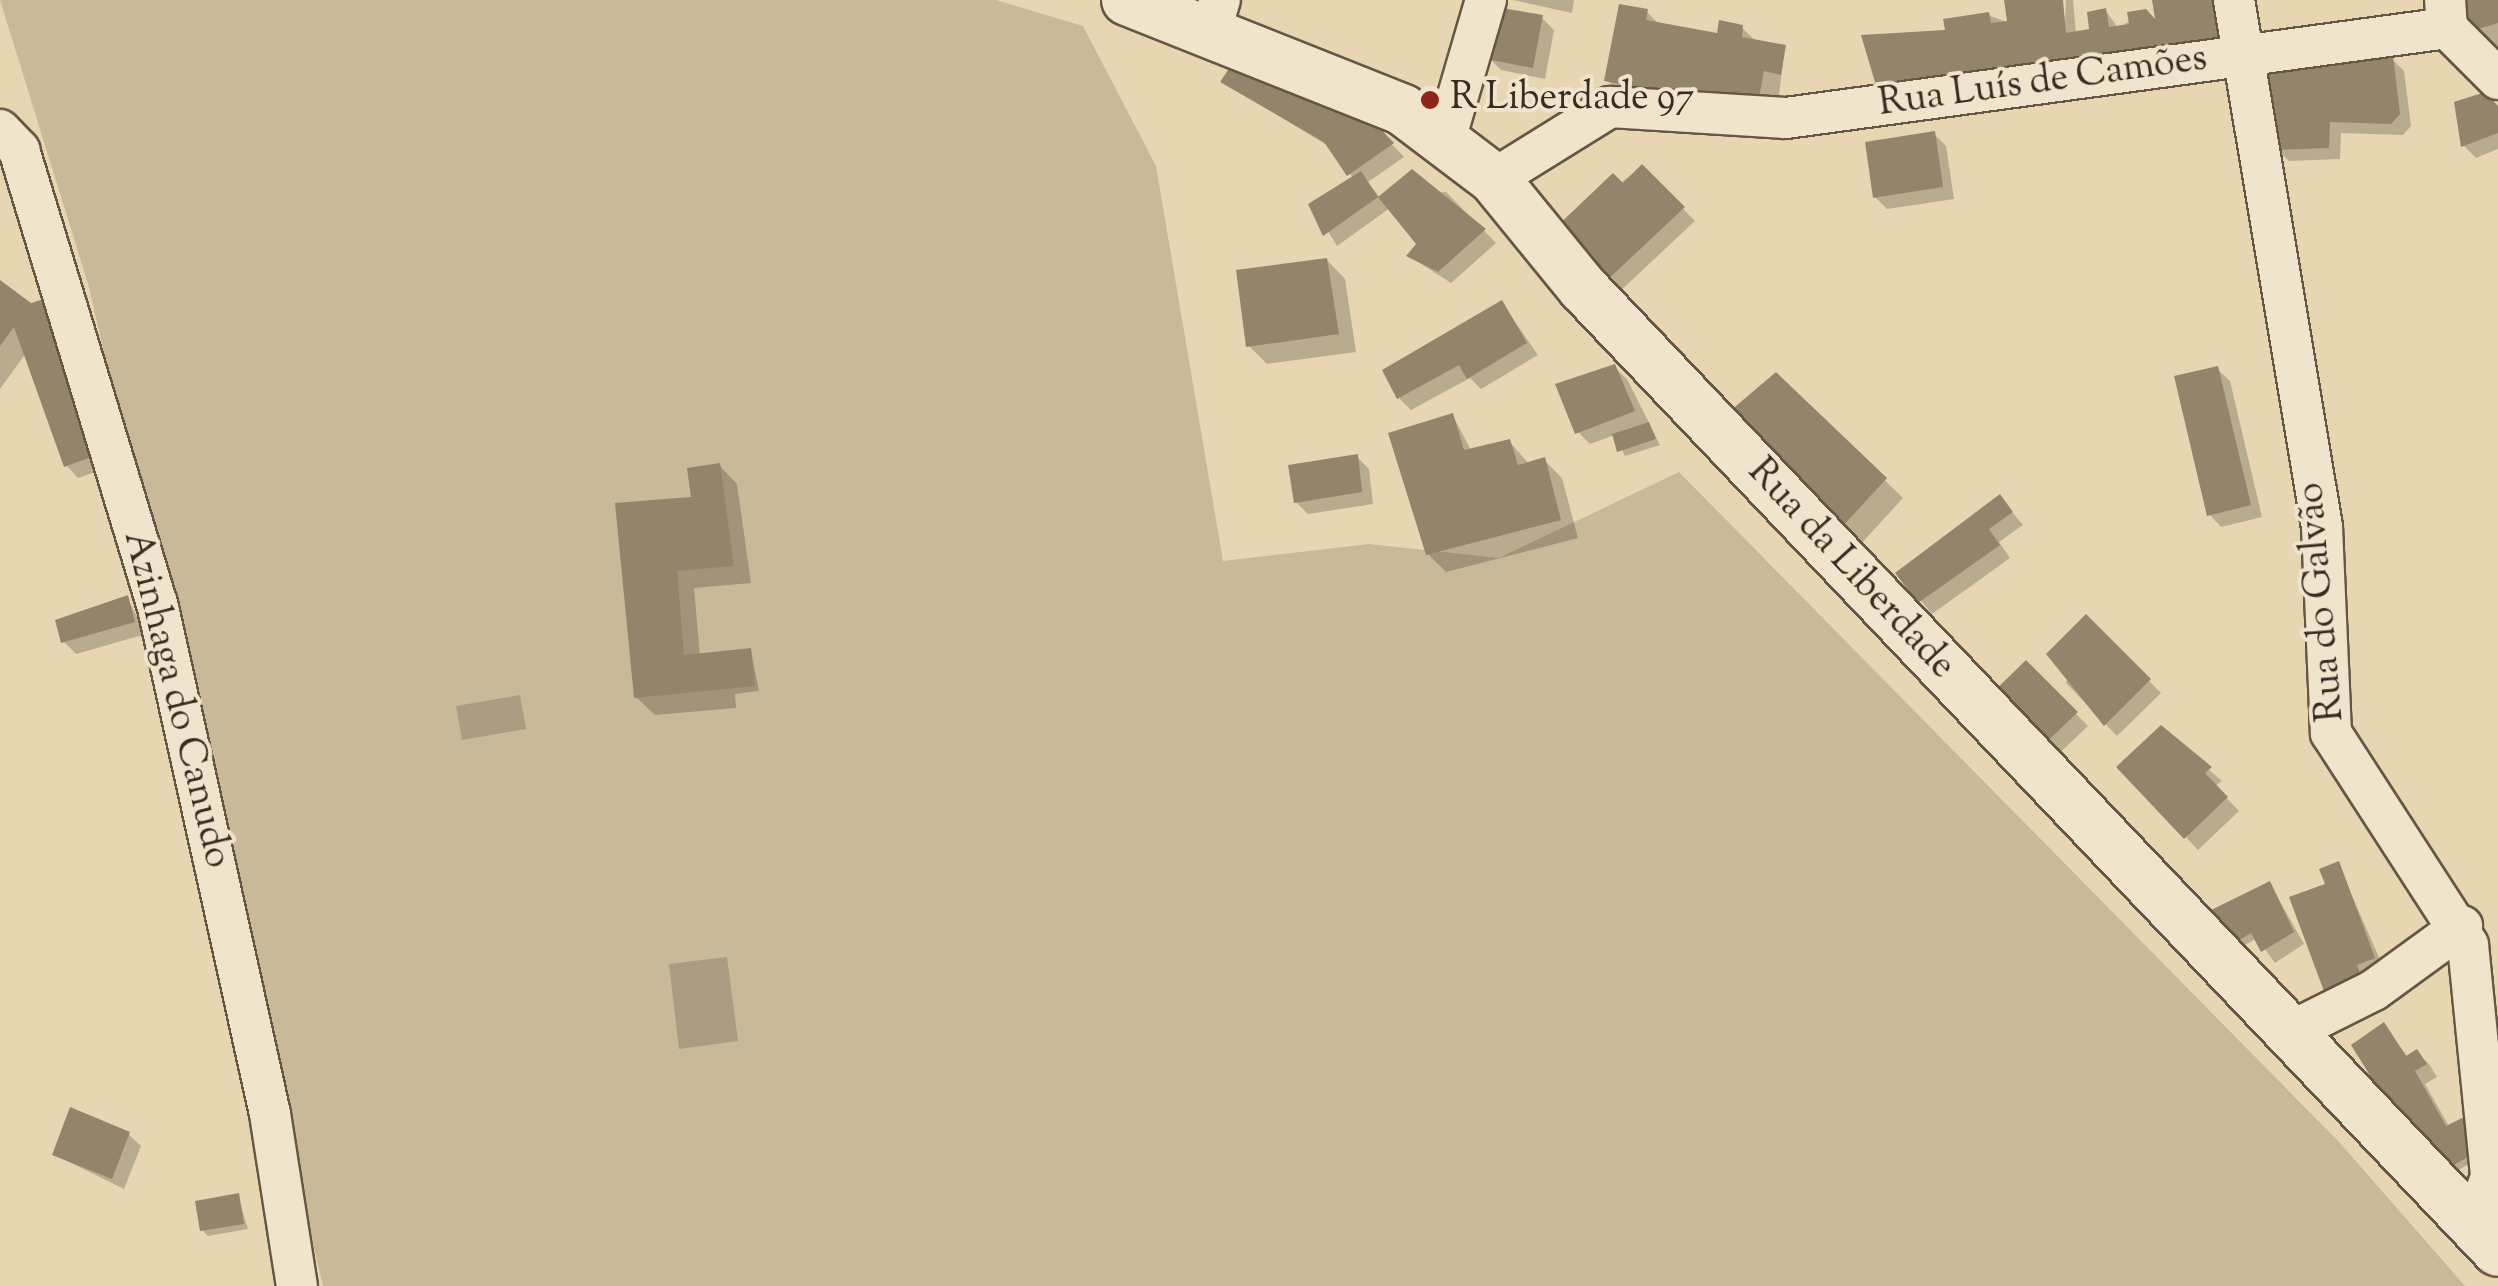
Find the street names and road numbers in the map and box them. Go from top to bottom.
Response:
street label: Rua Luís de Camões [1876,37,2210,129]
street label: Rua da Liberdade [1736,451,1964,689]
street label: Rua do Galvão [2290,480,2356,724]
street label: Azinhaga do Canudo [111,527,239,873]

